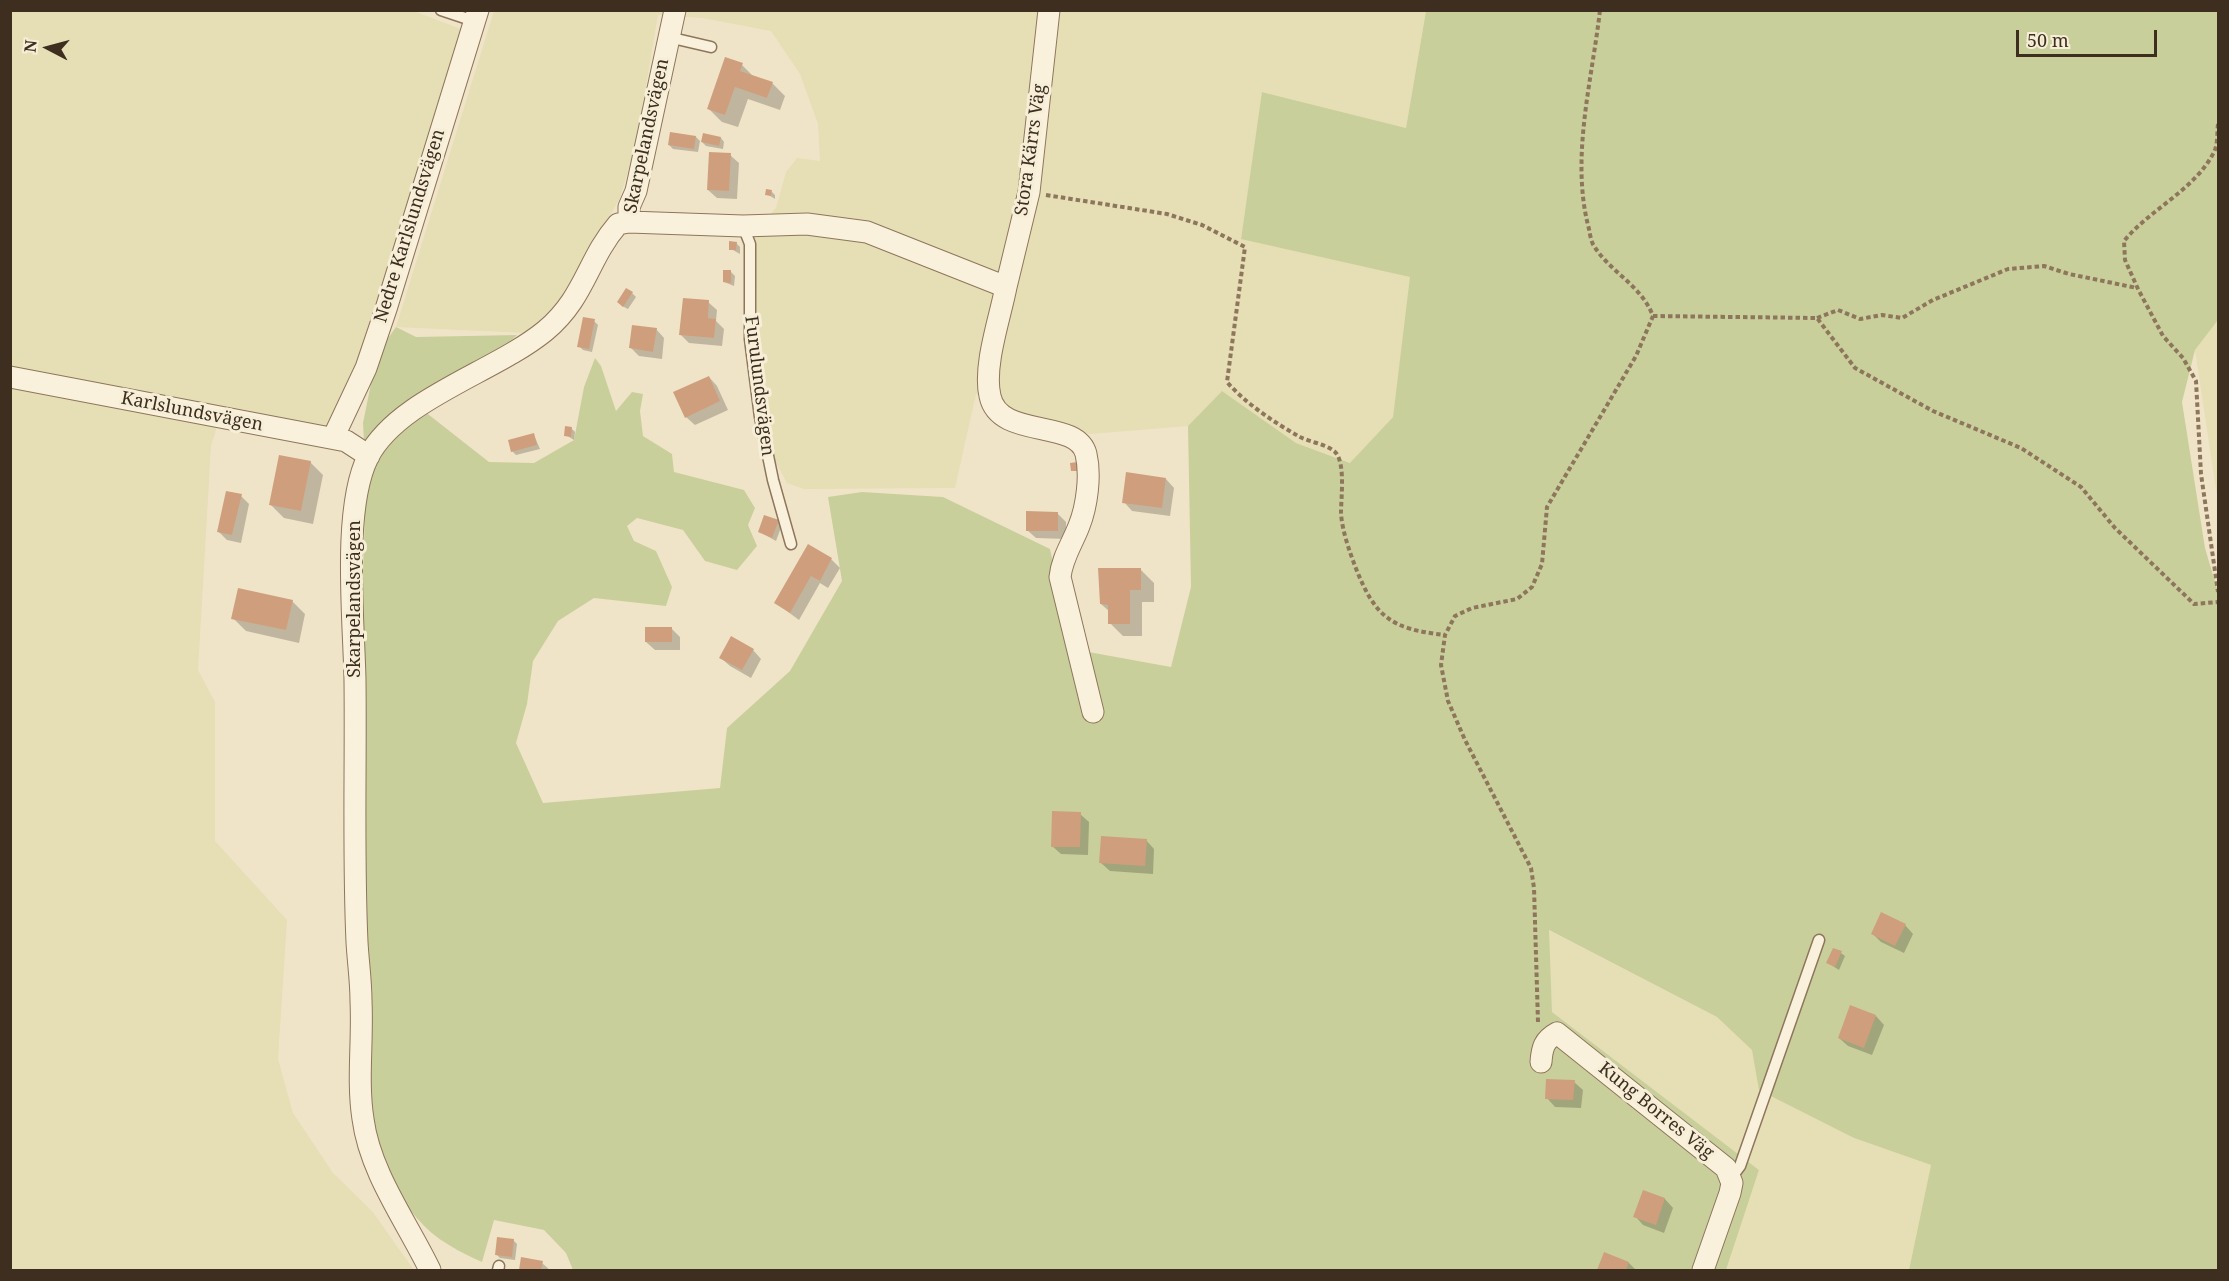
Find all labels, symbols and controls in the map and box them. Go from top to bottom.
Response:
north arrow [18,18,78,78]
scale bar [2019,18,2160,56]
text: 50 m [2027,28,2069,52]
text: N [18,39,42,54]
street label: Skarpelandsvägen [620,57,674,215]
street label: Stora Kärrs Väg [1011,83,1051,217]
street label: Nedre Karlslundsvägen [370,127,450,325]
street label: Furulundsvägen [740,315,778,457]
street label: Karlslundsvägen [119,388,265,436]
street label: Skarpelandsvägen [344,520,366,678]
street label: Kung Borres Väg [1594,1058,1718,1164]

